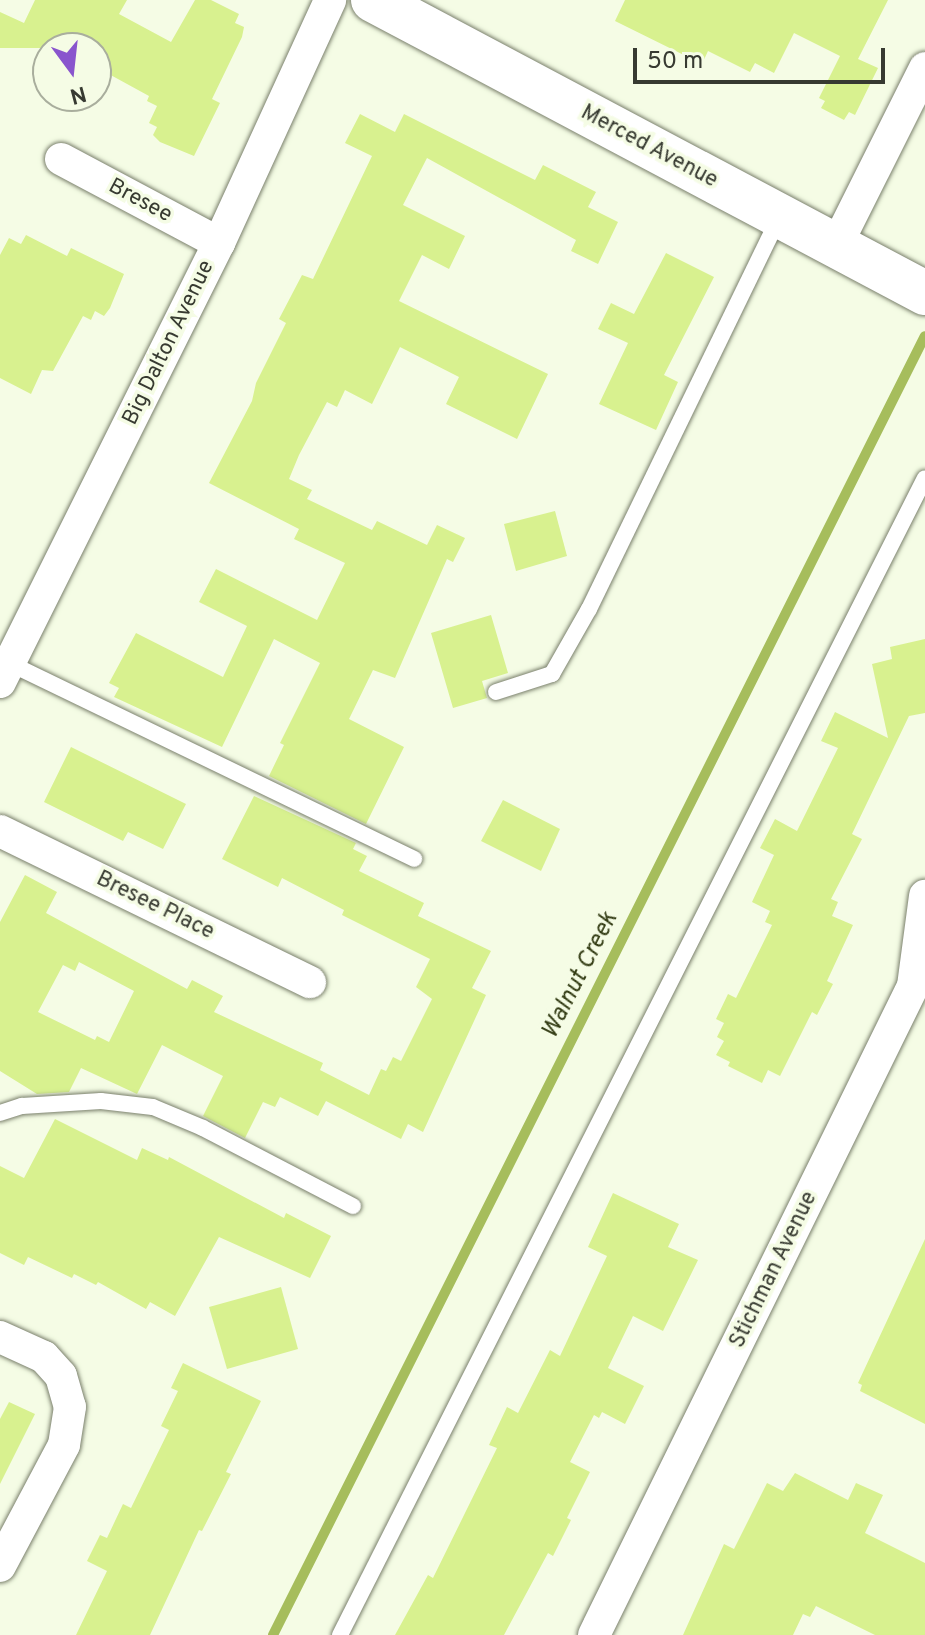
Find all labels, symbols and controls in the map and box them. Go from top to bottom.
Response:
north arrow [32,32,112,112]
scale bar [637,32,889,82]
text: 50 m [647,47,703,77]
text: N [67,79,89,109]
street label: Merced Avenue [576,100,722,194]
street label: Bresee [104,173,176,229]
street label: Big Dalton Avenue [117,256,221,430]
street label: Bresee Place [92,866,218,946]
water label: Walnut Creek [537,908,625,1044]
street label: Stichman Avenue [724,1187,824,1353]

